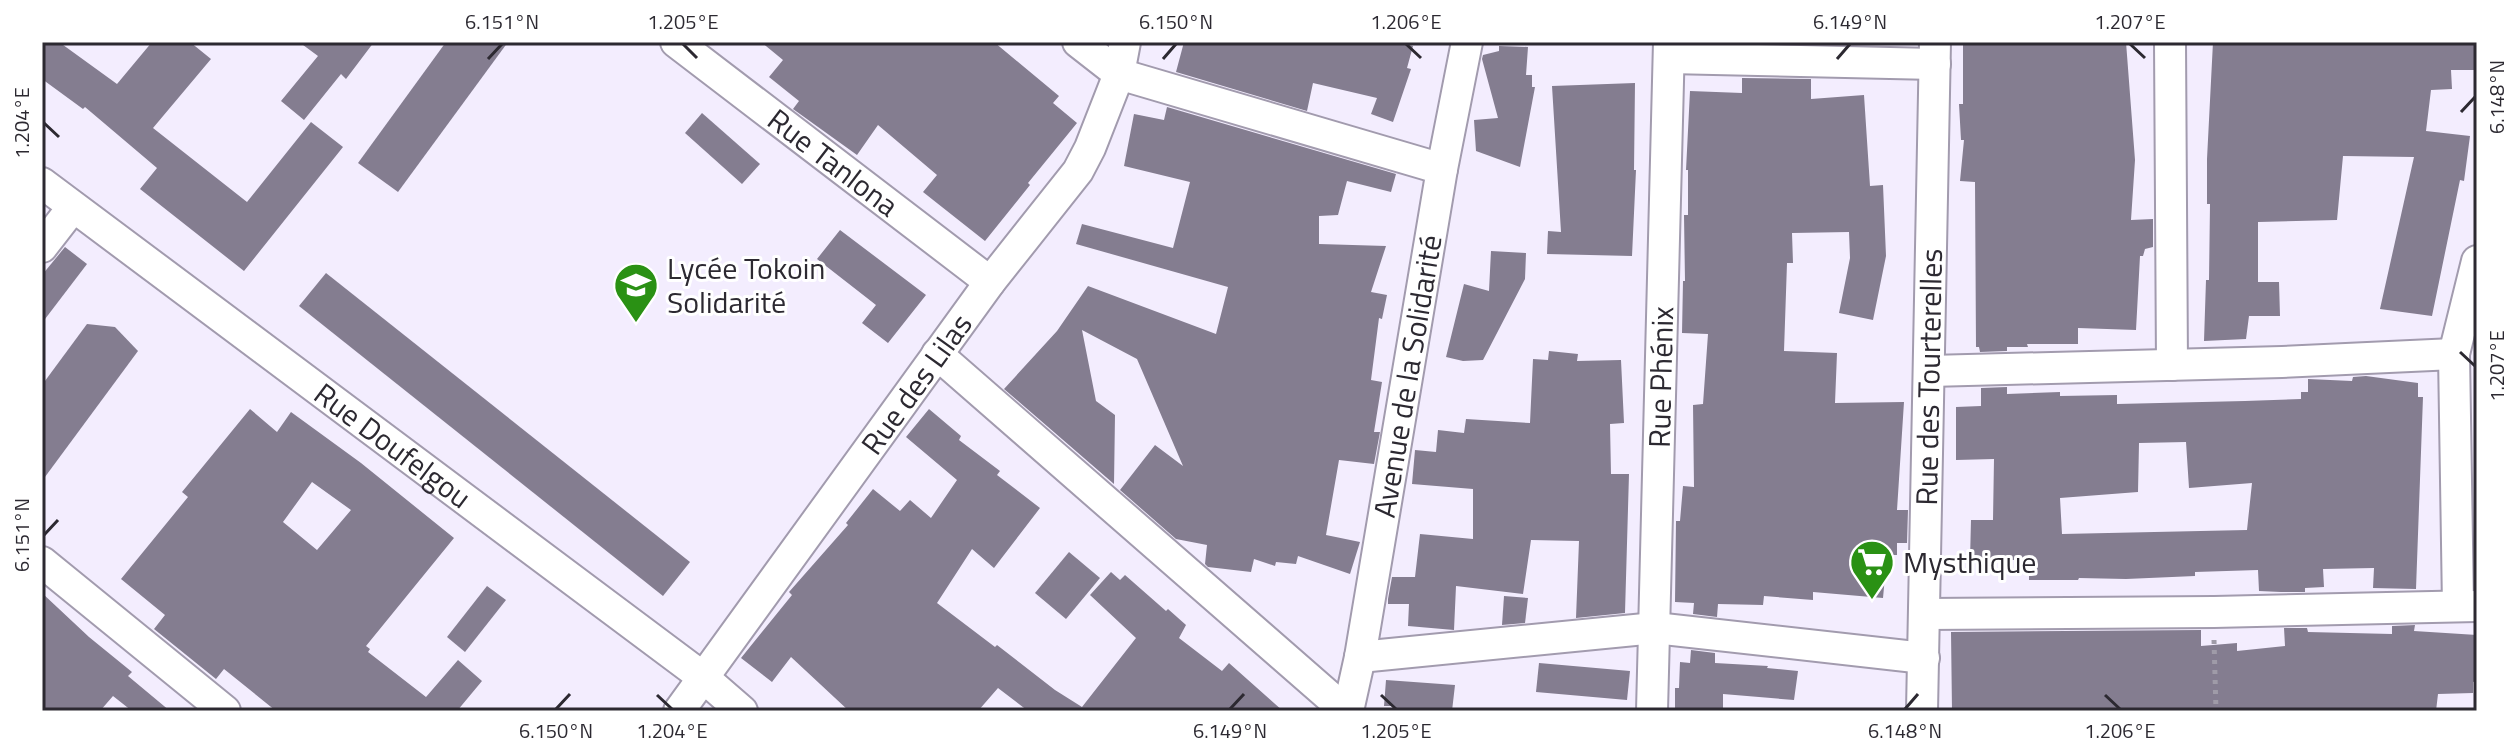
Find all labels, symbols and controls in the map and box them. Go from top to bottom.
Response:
text: 6.151°N [465,6,539,37]
text: 1.205°E [647,6,719,37]
text: 6.150°N [1139,6,1213,37]
text: 1.206°E [1370,6,1442,37]
text: 6.149°N [1813,6,1887,37]
text: 1.207°E [2094,6,2166,37]
text: 6.148°N [2481,60,2512,134]
text: 1.204°E [6,87,37,159]
street label: Rue Tanlona [758,97,909,227]
street label: Avenue de la Solidarité [1361,231,1454,521]
place label: Lycée Tokoin Solidarité [667,245,825,325]
street label: Rue des Tourterelles [1903,248,1954,506]
school or university icon: Lycée Tokoin Solidarité [612,261,660,324]
street label: Rue des Lilas [849,304,983,464]
street label: Rue Phénix [1636,306,1685,448]
text: 1.207°E [2481,330,2512,402]
street label: Rue Doufelgou [304,371,481,519]
text: 6.151°N [6,498,37,572]
supermarket icon: Mysthique [1848,538,1896,601]
place label: Mysthique [1903,539,2037,585]
text: 6.150°N [519,715,593,746]
text: 1.204°E [636,715,708,746]
text: 6.149°N [1193,715,1267,746]
text: 1.205°E [1360,715,1432,746]
text: 6.148°N [1868,715,1942,746]
text: 1.206°E [2084,715,2156,746]

